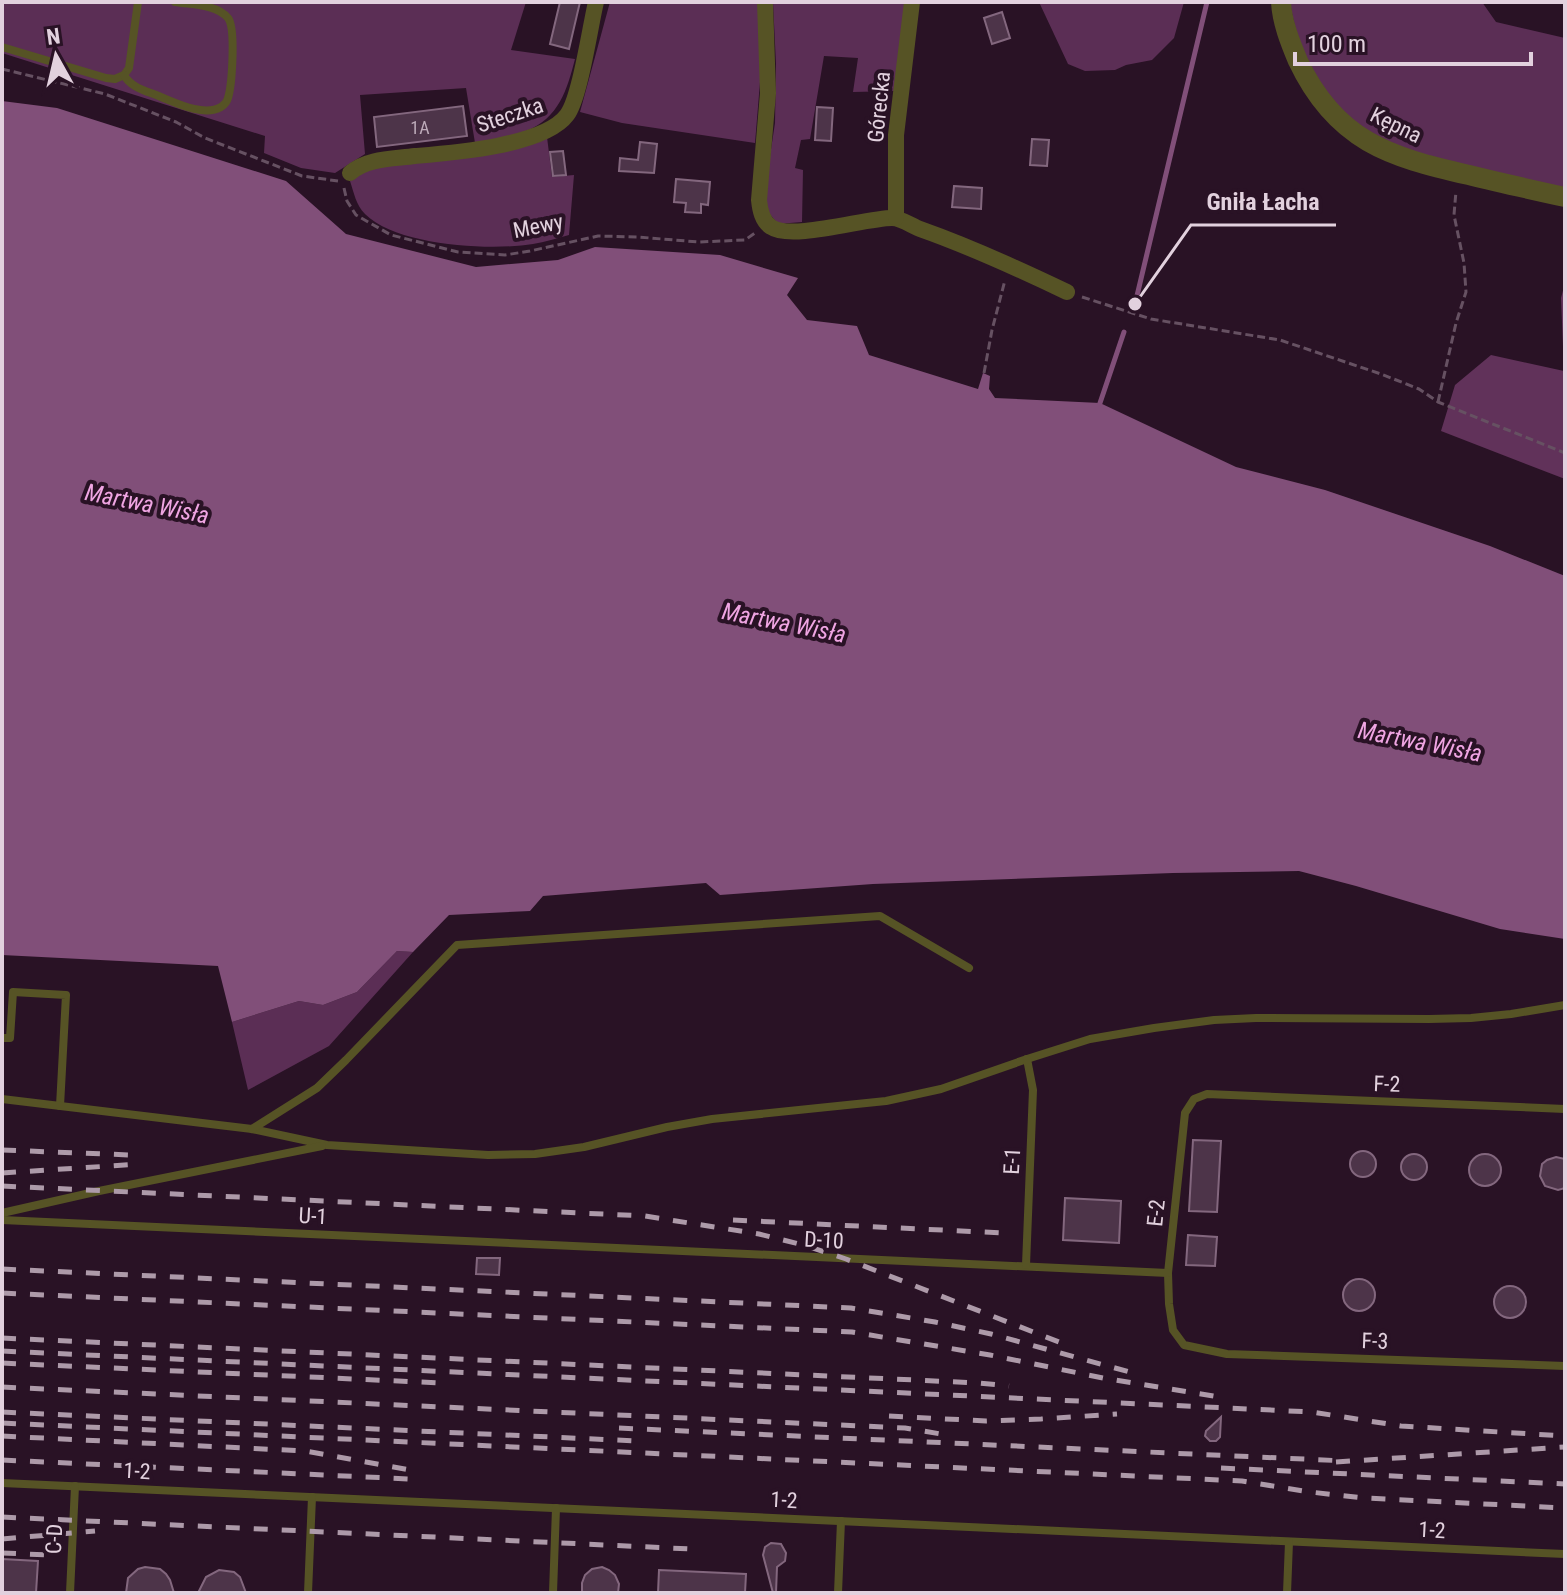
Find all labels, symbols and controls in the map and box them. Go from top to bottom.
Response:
north arrow [16,16,96,96]
scale bar [1295,16,1531,66]
text: N [45,23,62,50]
text: 100 m [1307,30,1366,58]
street label: Górecka [863,70,895,144]
street label: Steczka [474,93,546,137]
street label: Kępna [1366,102,1426,148]
house number: 1A [410,117,430,138]
callout: Gniła Łacha [1191,177,1336,225]
text: Gniła Łacha [1207,188,1319,216]
street label: Mewy [511,209,565,243]
water label: Martwa Wisła [83,478,211,530]
water label: Martwa Wisła [720,597,848,649]
water label: Martwa Wisła [1356,716,1484,768]
street label: F-2 [1373,1071,1401,1097]
street label: E-1 [999,1147,1025,1175]
street label: E-2 [1142,1198,1170,1228]
street label: U-1 [298,1203,328,1229]
street label: D-10 [803,1226,845,1254]
street label: F-3 [1361,1328,1389,1354]
street label: 1-2 [123,1458,151,1484]
street label: 1-2 [770,1487,798,1513]
street label: 1-2 [1418,1517,1446,1543]
street label: C-D [41,1523,67,1555]

